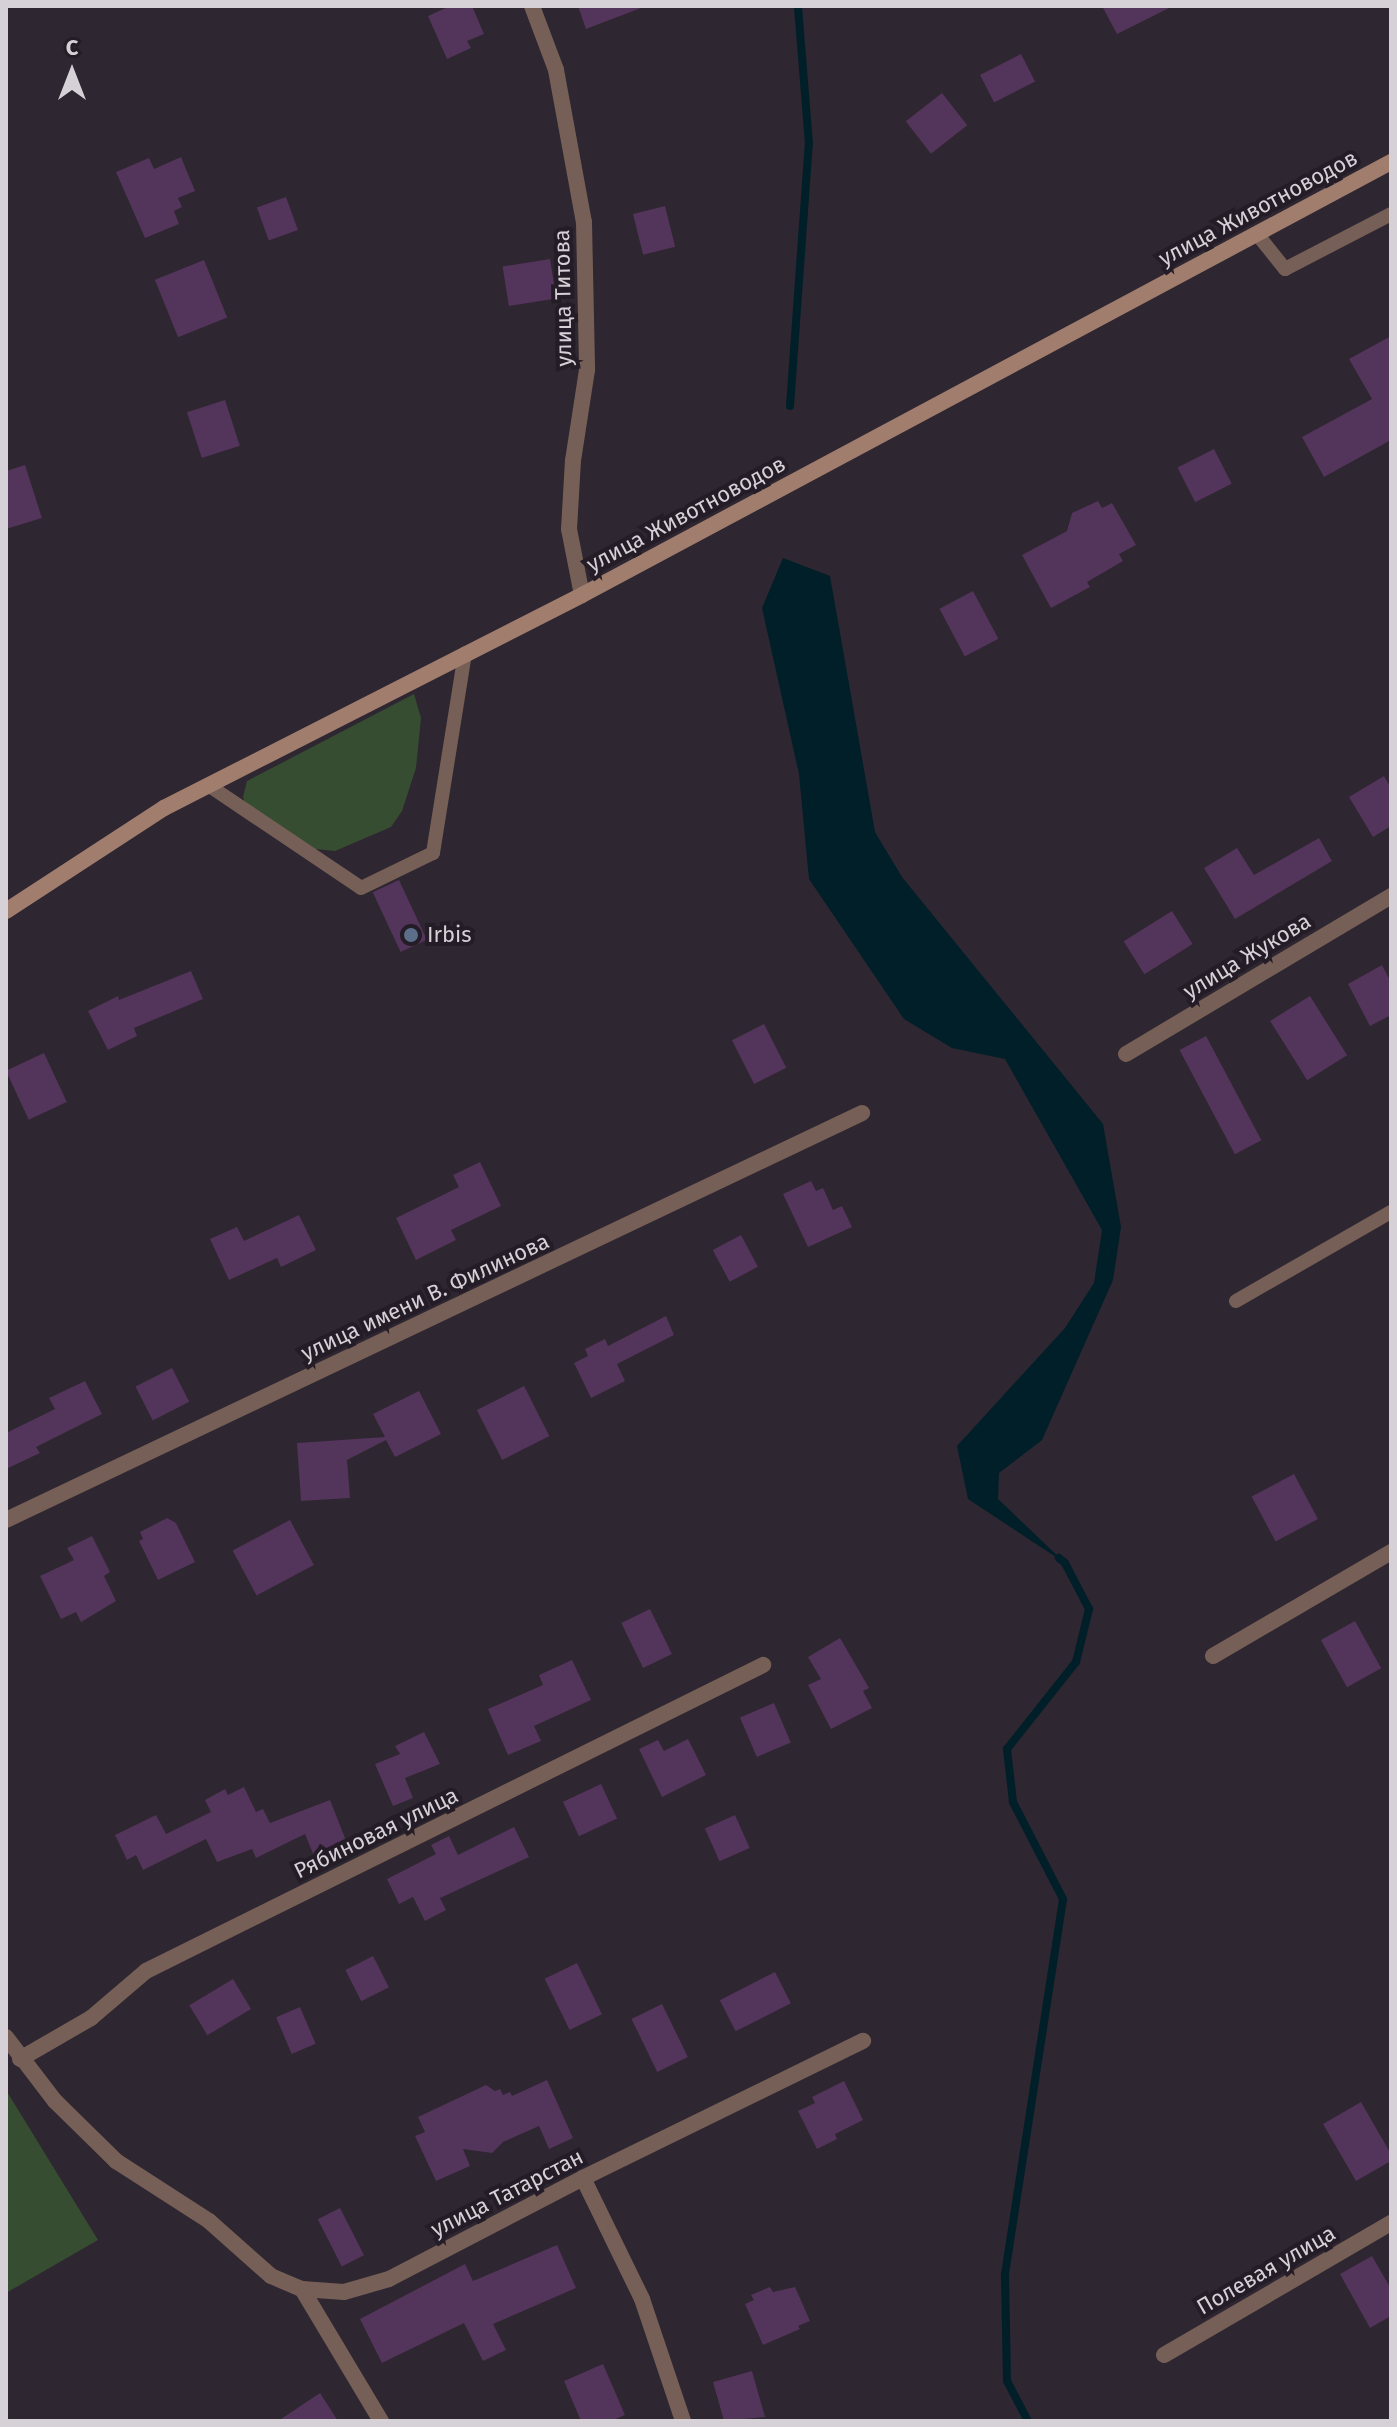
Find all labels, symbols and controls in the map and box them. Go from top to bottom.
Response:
north arrow [32,32,112,112]
text: С [66,34,78,61]
street label: улица Животноводов [1154,144,1362,272]
street label: улица Титова [549,229,577,367]
street label: улица Животноводов [582,450,790,578]
street label: улица Жукова [1178,908,1316,1004]
place label: Irbis [427,922,472,948]
marker: Irbis [402,926,420,944]
street label: улица имени В. Филинова [297,1228,553,1366]
street label: Рябиновая улица [290,1782,462,1884]
street label: улица Татарстан [426,2143,588,2243]
street label: Полевая улица [1192,2220,1340,2320]

